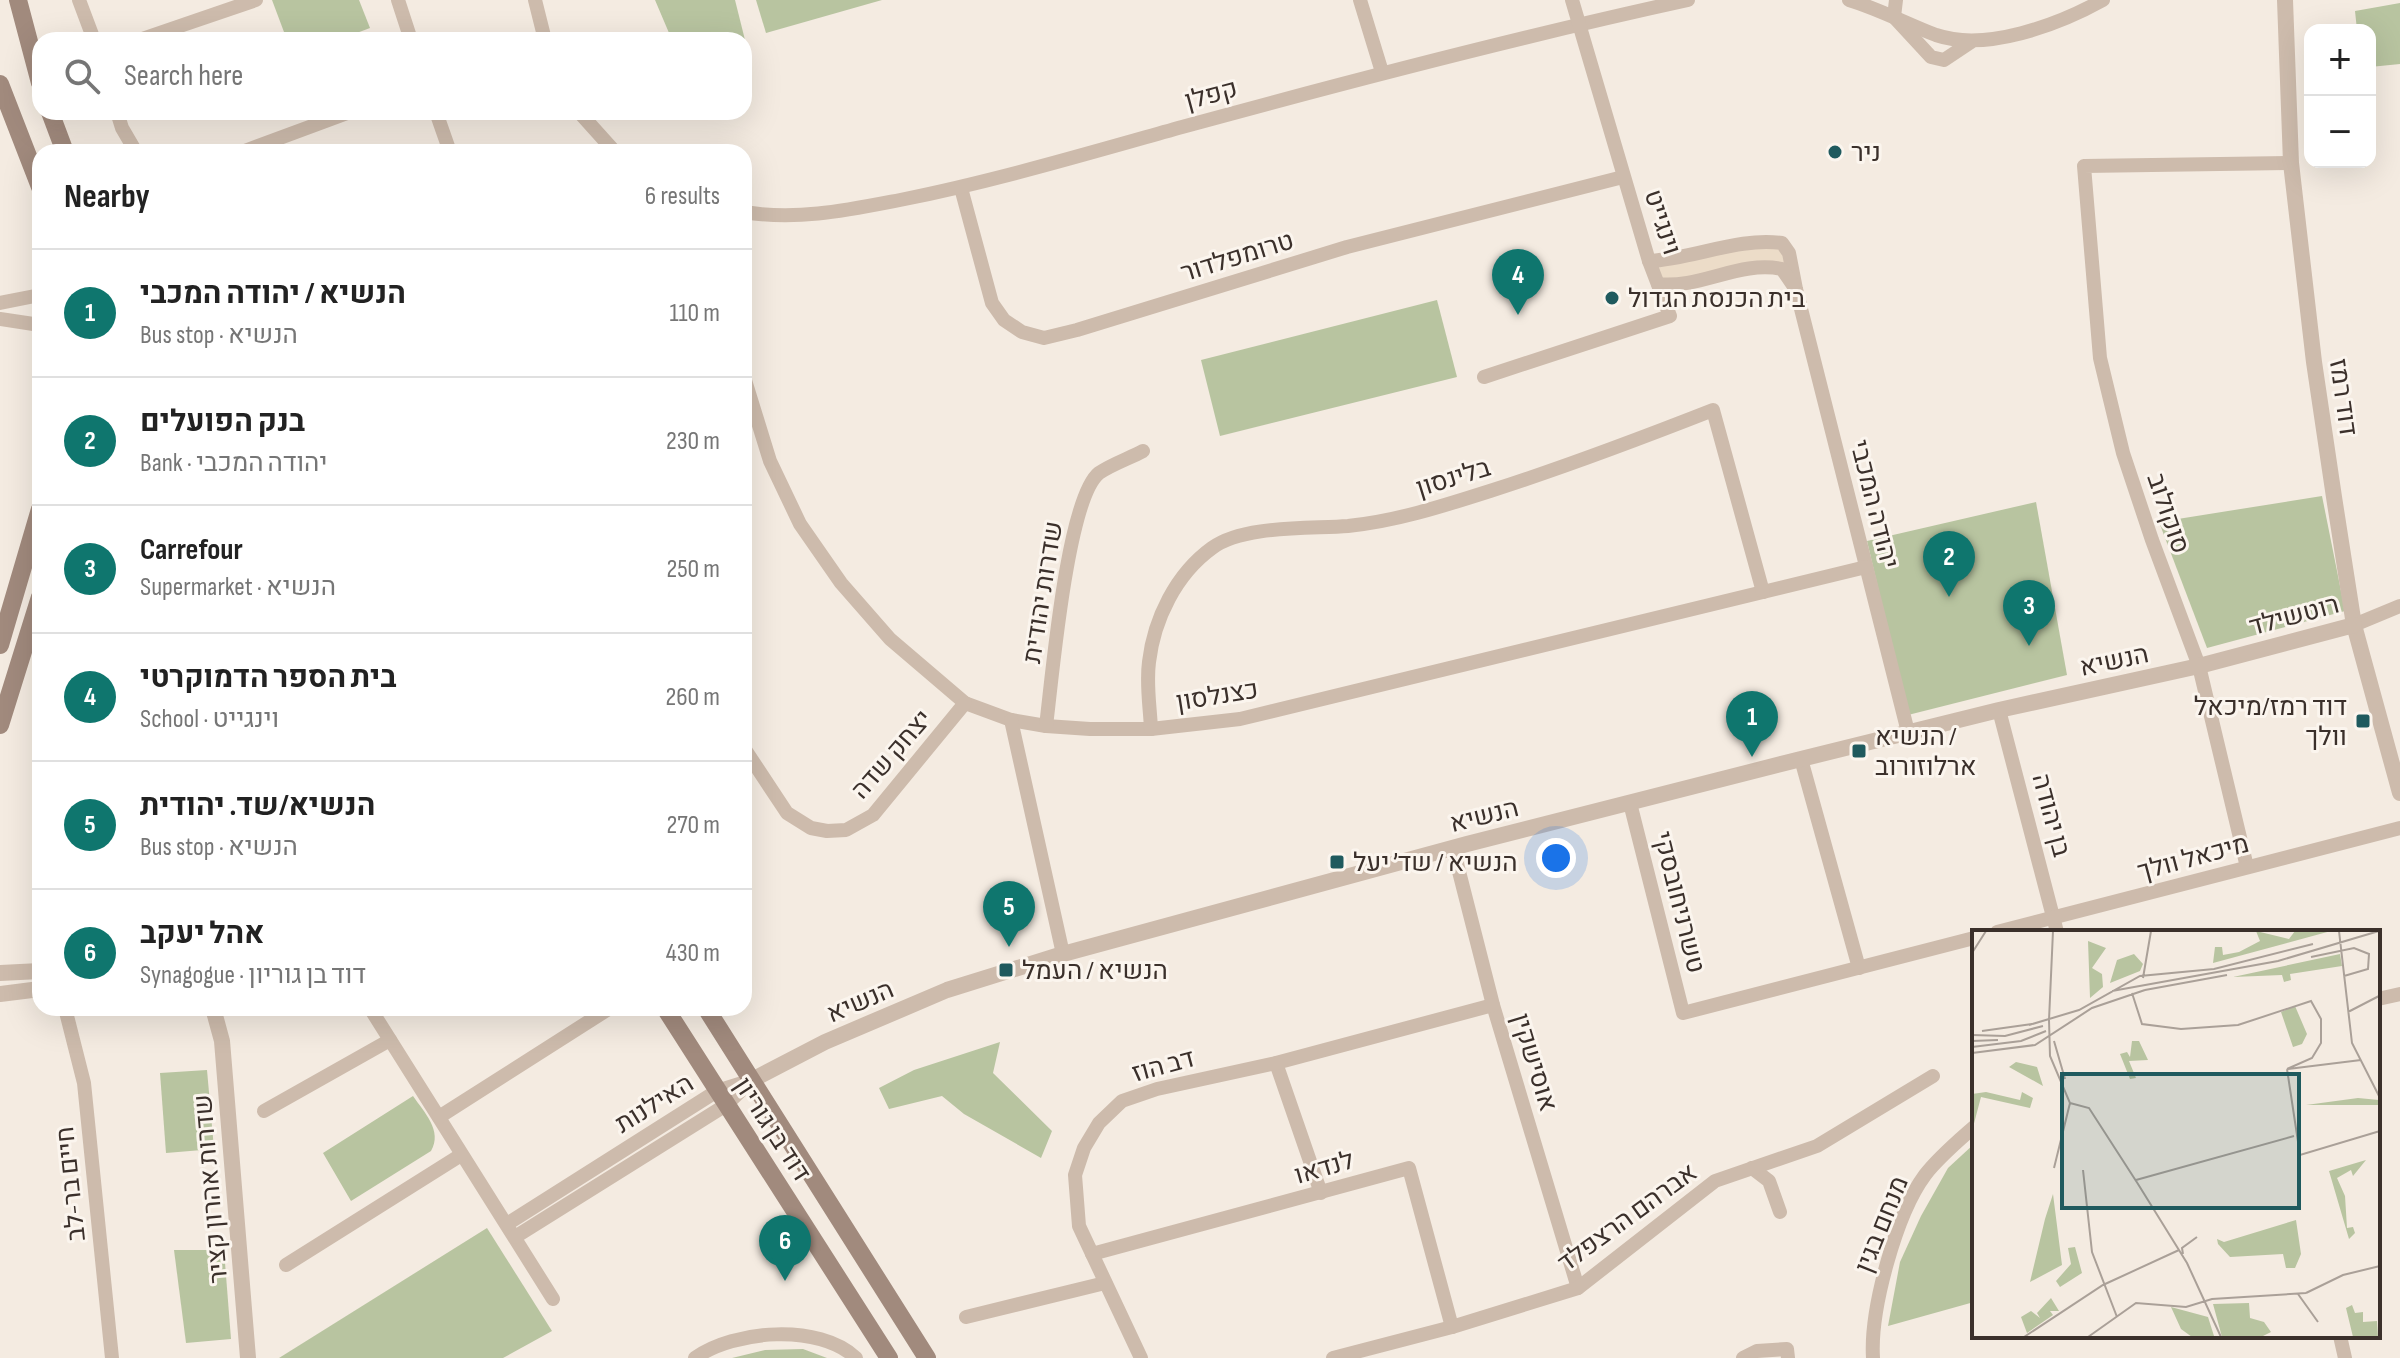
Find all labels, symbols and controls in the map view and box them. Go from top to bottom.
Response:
map controls [2304,24,2376,168]
button: + [2304,24,2376,96]
search box [32,32,752,120]
icon: search [60,54,104,98]
text: Search here [124,58,243,94]
street label: קפלן [1182,74,1241,117]
button: − [2304,96,2376,168]
place label: ניר [1851,138,1881,169]
marker: ניר [1826,143,1844,161]
text: Nearby [64,176,150,217]
text: 6 results [645,181,720,212]
street label: וינגייט [1637,186,1687,259]
street label: טרומפלדור [1177,226,1298,289]
pin: 4 [1492,249,1544,315]
text: הנשיא / יהודה המכבי [140,276,406,312]
place label: בית הכנסת הגדול [1628,284,1806,315]
marker: בית הכנסת הגדול [1603,289,1621,307]
text: 1 [85,298,95,329]
text: 110 m [669,298,720,329]
text: Bus stop · הנשיא [140,320,298,351]
street label: דוד רמז [2322,357,2363,438]
text: בנק הפועלים [140,404,305,440]
text: 2 [84,426,96,457]
text: 230 m [666,426,720,457]
street label: יהודה המכבי [1843,437,1904,572]
text: Bank · יהודה המכבי [140,448,327,479]
street label: בלינסון [1413,452,1495,504]
street label: סוקולוב [2139,469,2196,558]
street label: שדרות יהודית [1017,519,1070,665]
pin: 2 [1923,531,1975,597]
text: Carrefour [140,532,243,568]
text: 3 [84,554,96,585]
text: 250 m [666,554,720,585]
text: Supermarket · הנשיא [140,572,336,603]
pin: 3 [2003,580,2055,646]
street label: רוטשילד [2246,590,2343,643]
street label: הנשיא [2077,639,2152,684]
text: בית הספר הדמוקרטי [140,660,396,696]
street label: כצנלסון [1174,675,1260,718]
text: 4 [84,682,96,713]
text: 260 m [665,682,720,713]
pin: 1 [1726,691,1778,757]
place label: דוד רמז/מיכאל וולך [2194,692,2347,753]
text: School · וינגייט [140,704,279,735]
street label: יצחק שדה [845,704,939,806]
marker: דוד רמז/מיכאל וולך [2354,712,2372,730]
place label: הנשיא / ארלוזורוב [1875,722,1976,783]
marker: הנשיא / ארלוזורוב [1850,742,1868,760]
street label: בן יהודה [2025,770,2077,861]
text: הנשיא/שד. יהודית [140,788,375,824]
street label: הנשיא [1447,793,1522,840]
text: 5 [84,810,96,841]
text: 270 m [667,810,720,841]
street label: טשרניחובסקי [1646,829,1711,976]
street label: מיכאל וולך [2134,829,2252,888]
text: Bus stop · הנשיא [140,832,298,863]
your location [1536,838,1576,878]
place label: הנשיא / שד׳ יעל [1353,848,1518,879]
marker: הנשיא / שד׳ יעל [1328,853,1346,871]
pin: 5 [983,881,1035,947]
text: אהל יעקב [140,916,264,952]
inset map [1972,930,2380,1338]
text: 6 [84,938,96,969]
text: 430 m [666,938,720,969]
place label: הנשיא / העמל [1022,956,1168,987]
text: Synagogue · דוד בן גוריון [140,960,366,991]
marker: הנשיא / העמל [997,961,1015,979]
street label: הנשיא [822,974,899,1030]
street label: אוסישקין [1504,1010,1563,1115]
street label: דב הוז [1129,1043,1198,1090]
street label: האילנות [610,1068,700,1140]
street label: דוד בן גוריון [727,1072,817,1188]
street label: שדרות אהרון קציר [188,1093,235,1285]
street label: חיים בר-לב [50,1125,93,1243]
street label: לנדאו [1291,1145,1358,1192]
street label: אברהם הרצפלד [1552,1157,1704,1279]
street label: מנחם בגין [1849,1172,1916,1277]
pin: 6 [759,1215,811,1281]

